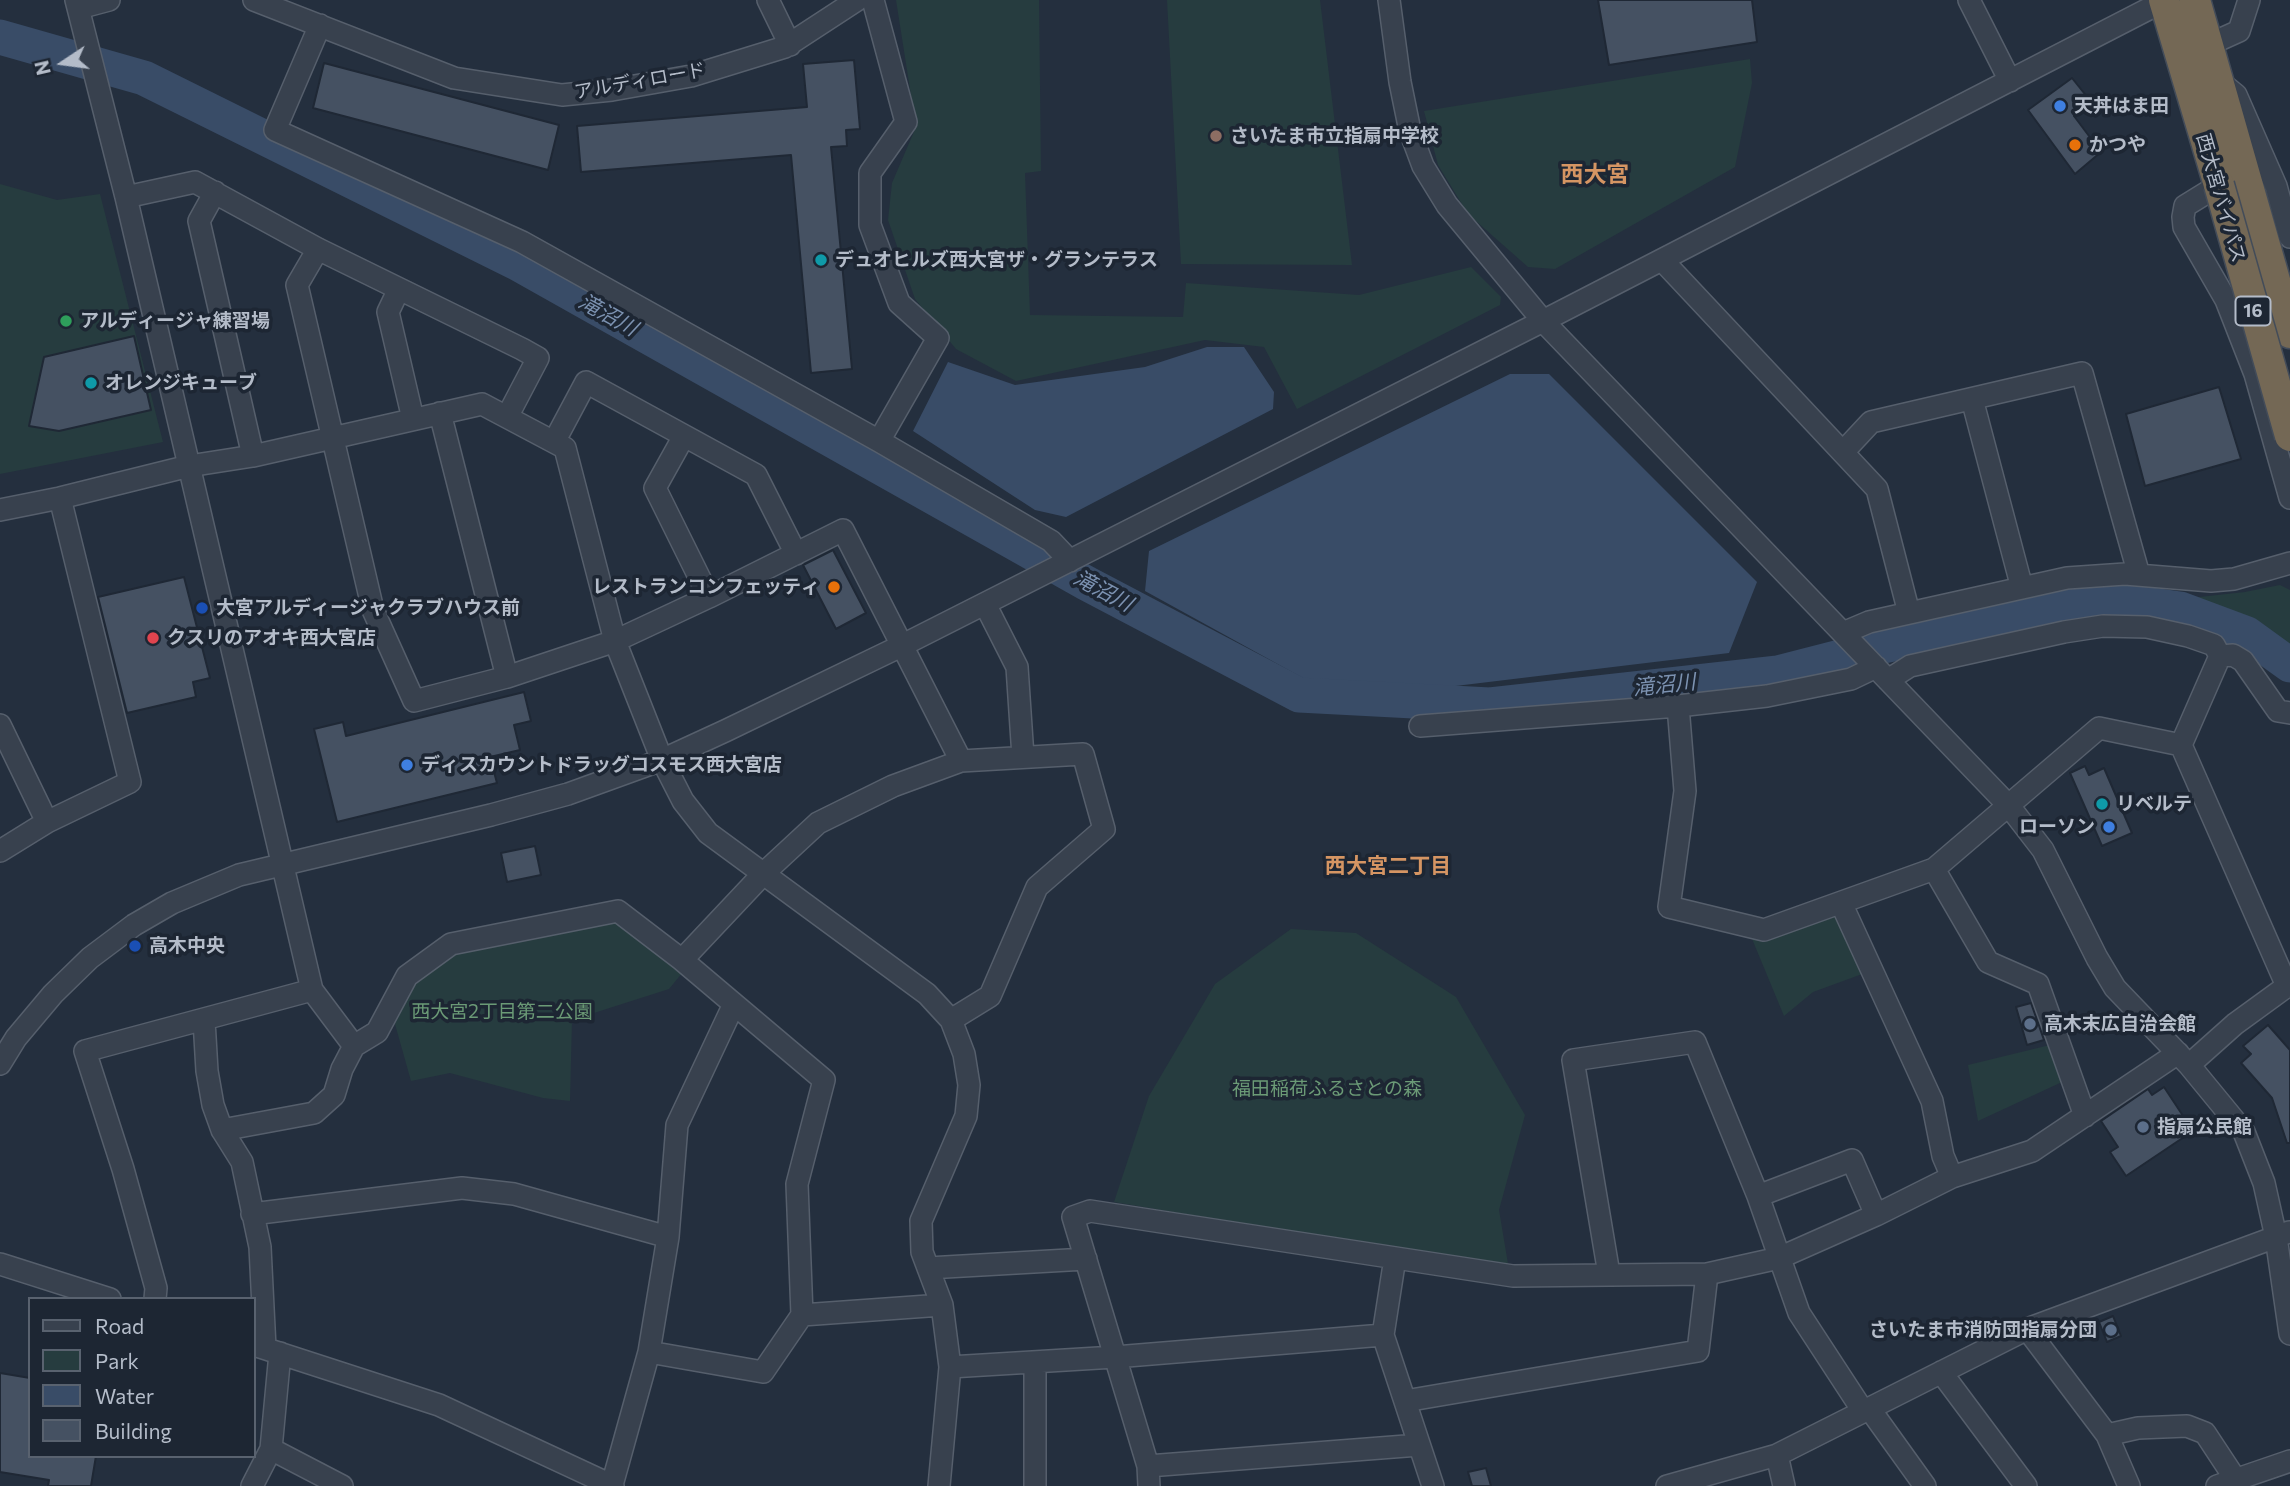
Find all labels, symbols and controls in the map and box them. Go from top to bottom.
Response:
north arrow [28,28,98,98]
text: N [29,58,55,77]
street label: アルディロード [573,58,707,104]
place label: 天丼はま田 [2074,95,2169,117]
marker: 天丼はま田 [2052,98,2068,114]
place label: さいたま市立指扇中学校 [1230,125,1439,147]
marker: さいたま市立指扇中学校 [1208,128,1224,144]
street label: 西大宮バイパス [2192,131,2250,265]
place label: かつや [2089,134,2146,156]
marker: かつや [2067,137,2083,153]
district label: 西大宮 [1561,160,1629,188]
place label: デュオヒルズ西大宮ザ・グランテラス [835,249,1158,271]
marker: デュオヒルズ西大宮ザ・グランテラス [813,252,829,268]
water label: 滝沼川 [574,289,642,341]
road number: 16 [2236,296,2270,326]
place label: アルディージャ練習場 [80,310,270,332]
marker: アルディージャ練習場 [58,313,74,329]
place label: オレンジキューブ [105,372,257,394]
marker: オレンジキューブ [83,375,99,391]
water label: 滝沼川 [1069,565,1137,617]
place label: レストランコンフェッティ [592,576,820,598]
marker: レストランコンフェッティ [826,579,842,595]
place label: 大宮アルディージャクラブハウス前 [216,597,520,619]
marker: 大宮アルディージャクラブハウス前 [194,600,210,616]
place label: クスリのアオキ西大宮店 [167,627,376,649]
marker: クスリのアオキ西大宮店 [145,630,161,646]
water label: 滝沼川 [1631,669,1697,701]
place label: ディスカウントドラッグコスモス西大宮店 [421,754,782,776]
marker: ディスカウントドラッグコスモス西大宮店 [399,757,415,773]
place label: リベルテ [2116,793,2192,815]
marker: リベルテ [2094,796,2110,812]
place label: ローソン [2019,816,2095,838]
marker: ローソン [2101,819,2117,835]
district label: 西大宮二丁目 [1325,853,1451,879]
place label: 高木中央 [149,935,225,957]
marker: 高木中央 [127,938,143,954]
park label: 西大宮2丁目第二公園 [411,1001,593,1023]
place label: 高木末広自治会館 [2044,1013,2196,1035]
marker: 高木末広自治会館 [2022,1016,2038,1032]
park label: 福田稲荷ふるさとの森 [1232,1078,1422,1100]
place label: 指扇公民館 [2157,1116,2252,1138]
marker: 指扇公民館 [2135,1119,2151,1135]
legend [28,1297,256,1458]
text: Road [95,1313,144,1338]
place label: さいたま市消防団指扇分団 [1869,1319,2097,1341]
marker: さいたま市消防団指扇分団 [2103,1322,2119,1338]
text: Park [95,1348,139,1373]
text: Water [95,1383,154,1408]
text: Building [95,1418,172,1443]

